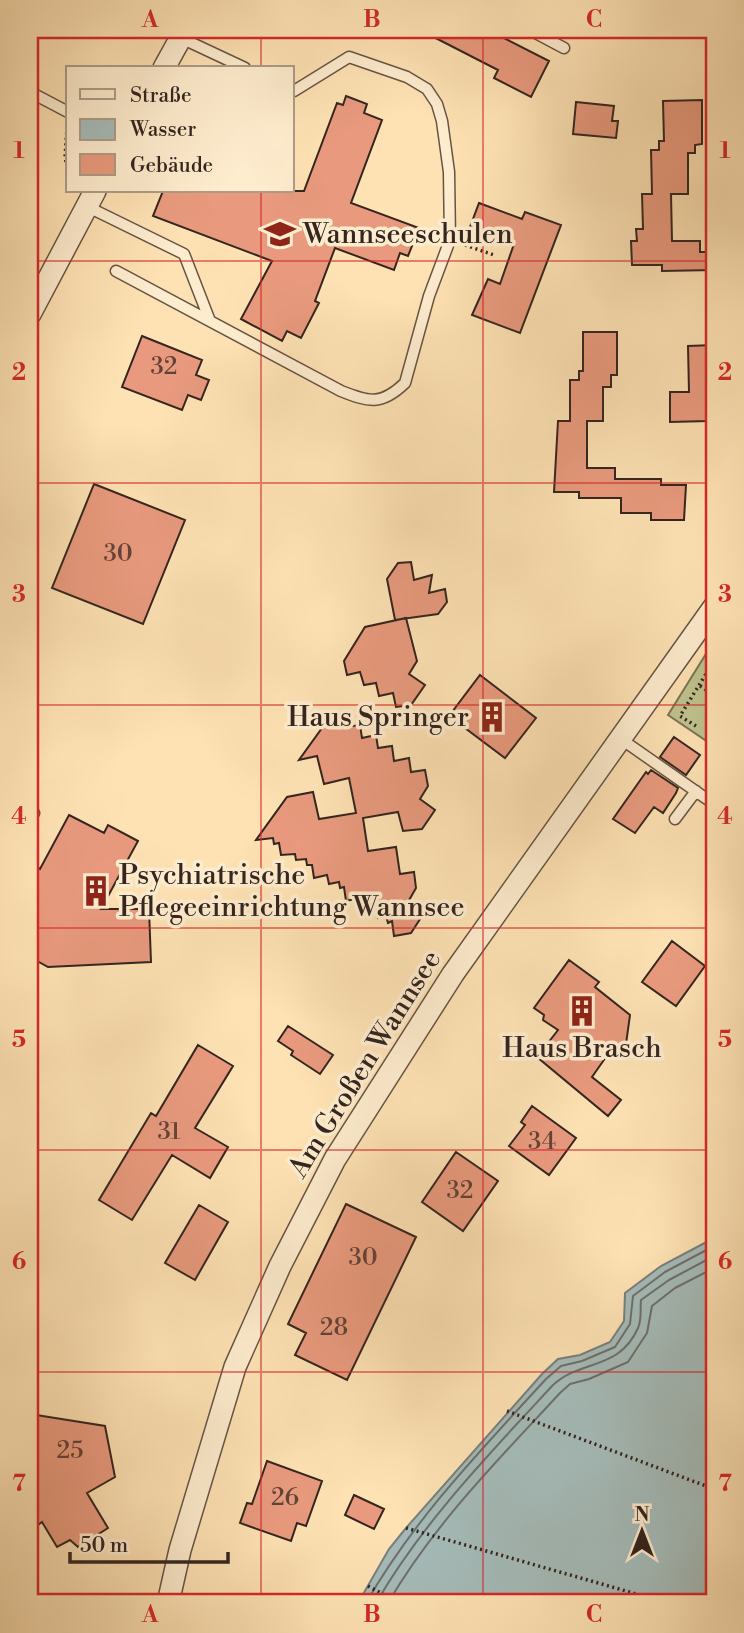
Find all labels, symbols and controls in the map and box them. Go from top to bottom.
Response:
text: A [141,6,159,34]
text: B [363,6,381,34]
text: C [586,6,602,34]
legend [66,66,294,192]
text: Straße [130,83,192,109]
text: Wasser [129,117,196,143]
text: 1 [13,137,25,165]
text: 1 [719,137,731,165]
text: Gebäude [130,153,213,179]
school or university icon: Wannseeschulen [263,217,297,251]
place label: Wannseeschulen [302,217,513,252]
house number: 32 [151,352,177,382]
text: 2 [12,359,26,387]
text: 2 [718,359,732,387]
house number: 30 [103,539,133,569]
text: 3 [12,581,26,609]
text: 3 [718,581,732,609]
place label: Haus Springer [287,700,469,735]
building icon: Haus Springer [475,700,509,734]
text: 4 [11,803,27,831]
text: 4 [717,803,733,831]
place label: Psychiatrische Pflegeeinrichtung Wannsee [119,858,465,925]
building icon: Psychiatrische Pflegeeinrichtung Wannsee [79,874,113,908]
street label: Am Großen Wannsee [280,944,449,1185]
building icon: Haus Brasch [565,994,599,1028]
text: 5 [12,1026,26,1054]
text: 5 [718,1026,732,1054]
place label: Haus Brasch [502,1031,662,1066]
house number: 31 [157,1117,181,1147]
house number: 34 [528,1127,556,1157]
house number: 32 [447,1176,473,1206]
house number: 30 [348,1243,378,1273]
text: 6 [12,1248,26,1276]
text: 6 [718,1248,732,1276]
house number: 28 [320,1313,348,1343]
house number: 25 [57,1436,83,1466]
text: 7 [12,1470,26,1498]
text: 7 [718,1470,732,1498]
house number: 26 [271,1483,299,1513]
north arrow [608,1496,678,1566]
text: N [634,1503,650,1527]
scale bar [70,1521,228,1565]
text: 50 m [80,1533,128,1559]
text: A [141,1601,159,1629]
text: B [363,1601,381,1629]
text: C [586,1601,602,1629]

